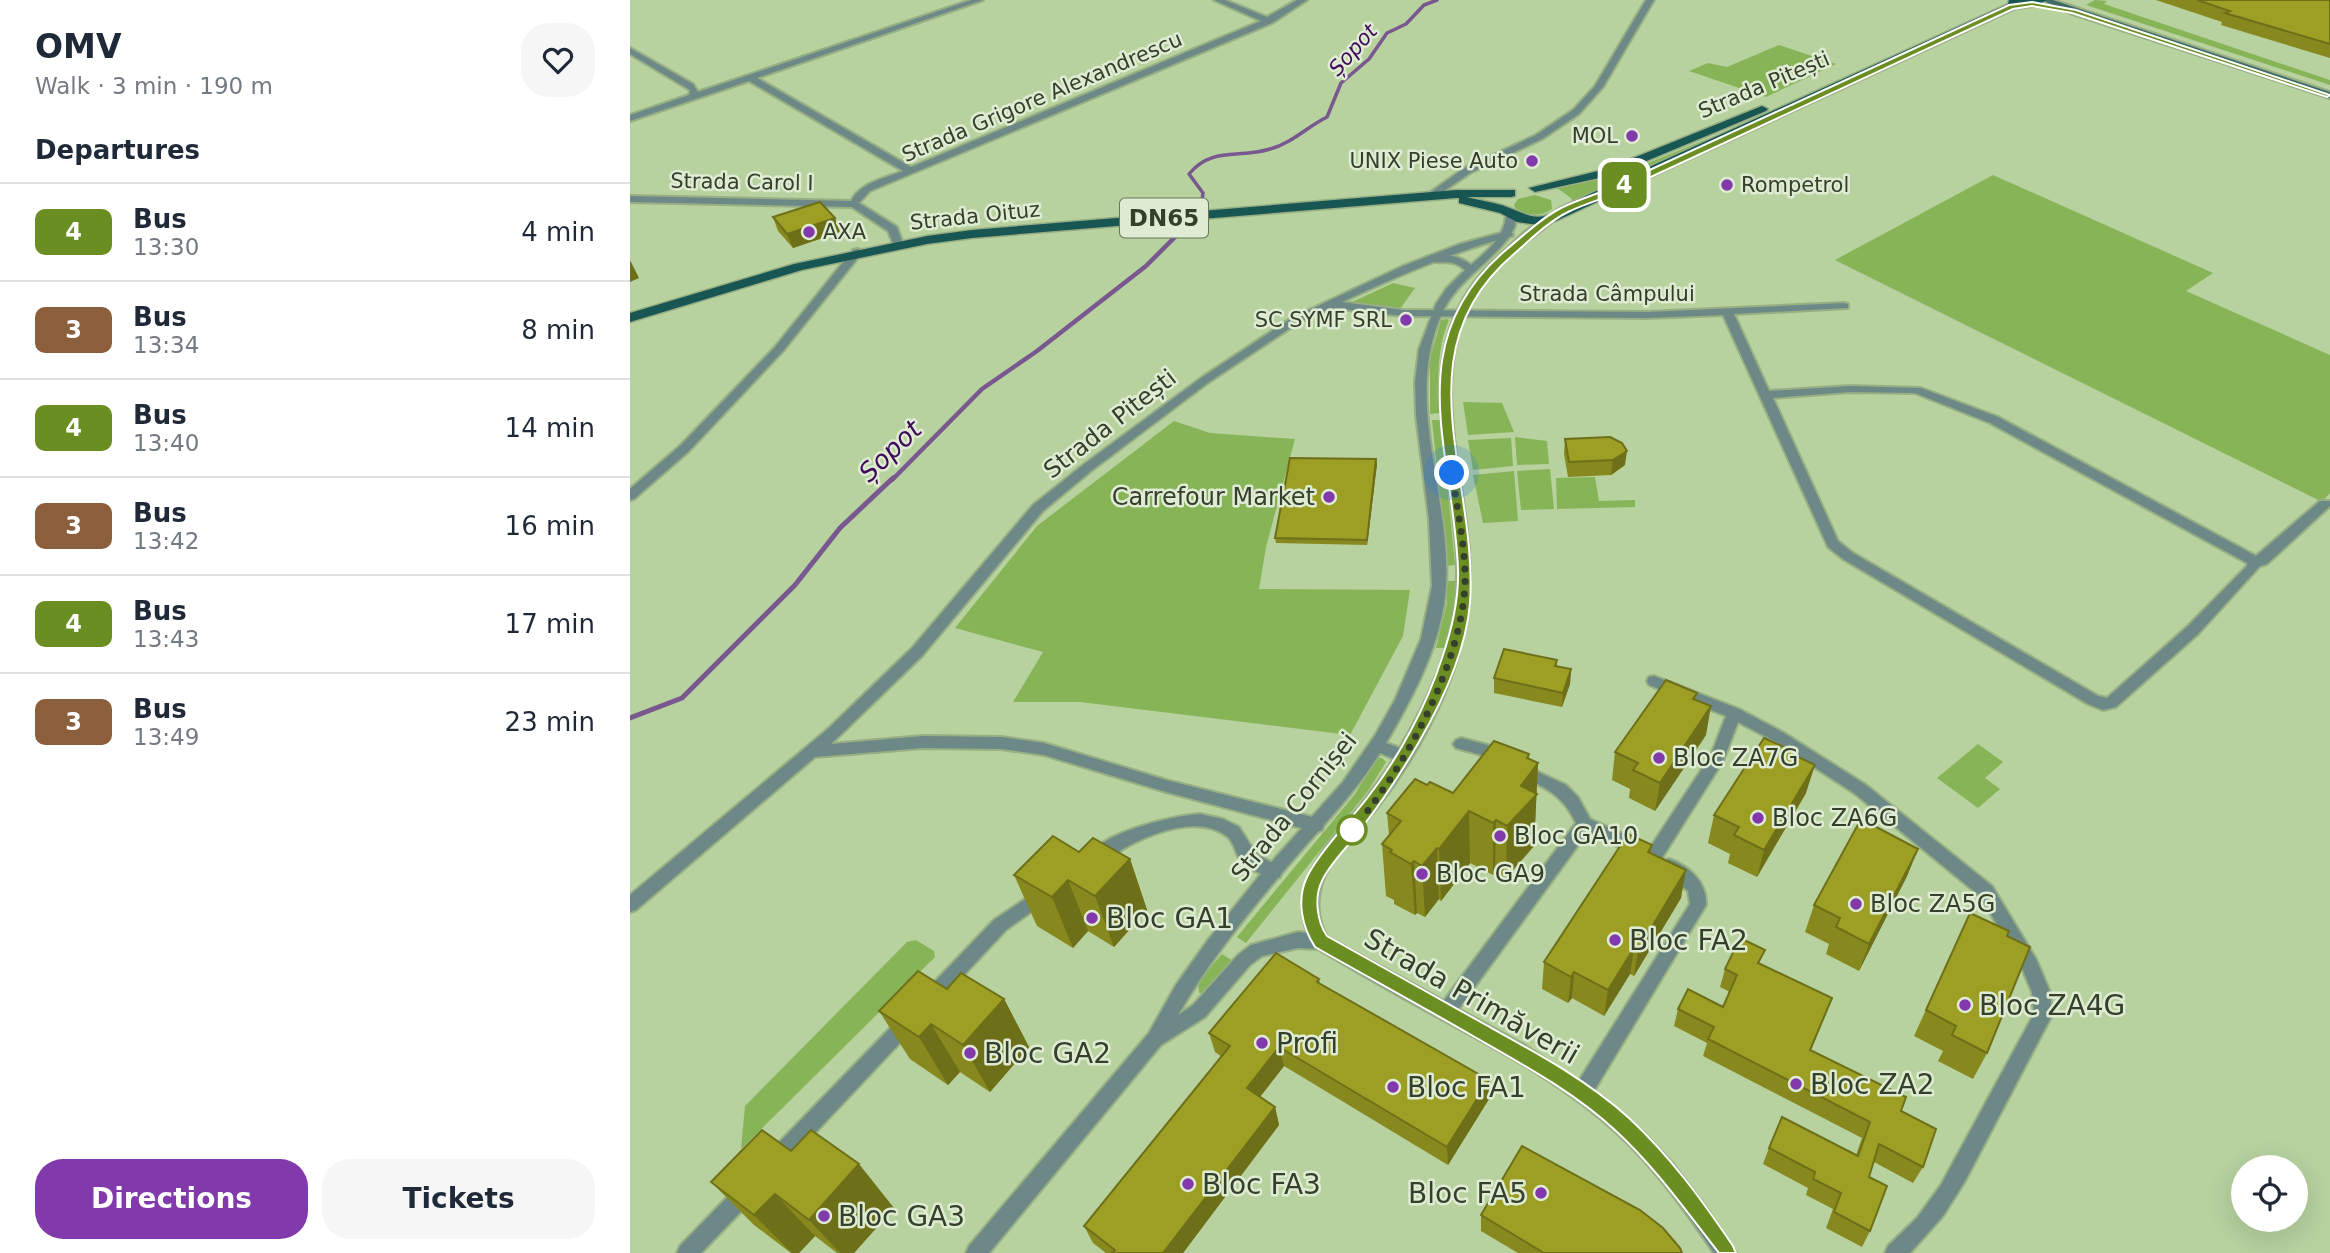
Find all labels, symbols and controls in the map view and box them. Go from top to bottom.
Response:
water label: Șopot [1324,19,1383,81]
button: heart [521,23,595,97]
text: OMV [35,27,121,66]
street label: Strada Grigore Alexandrescu [898,27,1186,167]
street label: Strada Pitești [1695,47,1833,123]
text: Walk · 3 min · 190 m [35,73,273,99]
place label: MOL [1572,124,1618,148]
marker: MOL [1624,128,1640,144]
text: Departures [35,135,200,165]
place label: UNIX Piese Auto [1349,149,1518,173]
marker: UNIX Piese Auto [1524,153,1540,169]
line badge: 4 [1601,162,1647,208]
street label: Strada Carol I [670,169,814,195]
text: 4 [1616,171,1632,199]
place label: Rompetrol [1741,173,1849,197]
marker: Rompetrol [1719,177,1735,193]
street label: Strada Oituz [909,197,1041,235]
road number: DN65 [1120,198,1208,238]
text: Bus [133,204,187,234]
text: 4 min [521,217,595,247]
text: 4 [65,218,82,246]
place label: AXA [823,220,867,244]
marker: AXA [801,224,817,240]
text: 13:30 [133,234,199,260]
street label: Strada Câmpului [1519,282,1695,306]
text: Bus [133,302,187,332]
place label: SC SYMF SRL [1255,308,1392,332]
marker: SC SYMF SRL [1398,312,1414,328]
text: 8 min [521,315,595,345]
text: 3 [65,316,82,344]
text: 13:34 [133,332,199,358]
street label: Strada Pitești [1038,364,1182,484]
text: Bus [133,400,187,430]
text: 14 min [505,413,595,443]
text: 4 [65,414,82,442]
water label: Șopot [853,414,928,488]
text: 13:40 [133,430,199,456]
your location [1434,455,1469,490]
place label: Carrefour Market [1112,483,1315,511]
marker: Carrefour Market [1321,489,1337,505]
text: Bus [133,498,187,528]
text: 16 min [505,511,595,541]
text: 3 [65,512,82,540]
text: 13:42 [133,528,199,554]
text: Bus [133,596,187,626]
text: 17 min [505,609,595,639]
text: 4 [65,610,82,638]
text: 13:43 [133,626,199,652]
text: Bus [133,694,187,724]
text: 23 min [505,707,595,737]
text: 3 [65,708,82,736]
text: 13:49 [133,724,199,750]
street label: Strada Cornișei [1225,727,1363,887]
place label: Bloc ZA7G [1673,744,1798,772]
marker: Bloc ZA7G [1651,750,1667,766]
place label: Bloc ZA6G [1772,804,1897,832]
marker: Bloc ZA6G [1750,810,1766,826]
unlabelled marker [1337,815,1367,845]
place label: Bloc GA10 [1514,822,1638,850]
marker: Bloc GA10 [1492,828,1508,844]
place label: Bloc GA9 [1436,860,1545,888]
marker: Bloc GA9 [1414,866,1430,882]
place label: Bloc ZA5G [1870,890,1995,918]
marker: Bloc ZA5G [1848,896,1864,912]
place label: Bloc GA1 [1106,902,1233,935]
marker: Bloc GA1 [1084,910,1100,926]
street label: Strada Primăverii [1359,922,1585,1071]
place label: Bloc FA2 [1629,924,1748,957]
marker: Bloc FA2 [1607,932,1623,948]
place label: Bloc ZA4G [1979,989,2125,1022]
marker: Bloc ZA4G [1957,997,1973,1013]
place label: Profi [1276,1027,1338,1060]
marker: Profi [1254,1035,1270,1051]
place label: Bloc GA2 [984,1037,1111,1070]
marker: Bloc GA2 [962,1045,978,1061]
place label: Bloc ZA2 [1810,1068,1935,1101]
place label: Bloc FA1 [1407,1071,1526,1104]
marker: Bloc ZA2 [1788,1076,1804,1092]
marker: Bloc FA1 [1385,1079,1401,1095]
map controls [2231,1155,2308,1232]
button: locate [2231,1155,2308,1232]
button: Directions [35,1159,308,1239]
button: Tickets [322,1159,595,1239]
place label: Bloc FA3 [1202,1168,1321,1201]
marker: Bloc FA3 [1180,1176,1196,1192]
place label: Bloc FA5 [1408,1177,1527,1210]
marker: Bloc FA5 [1533,1185,1549,1201]
place label: Bloc GA3 [838,1200,965,1233]
marker: Bloc GA3 [816,1208,832,1224]

